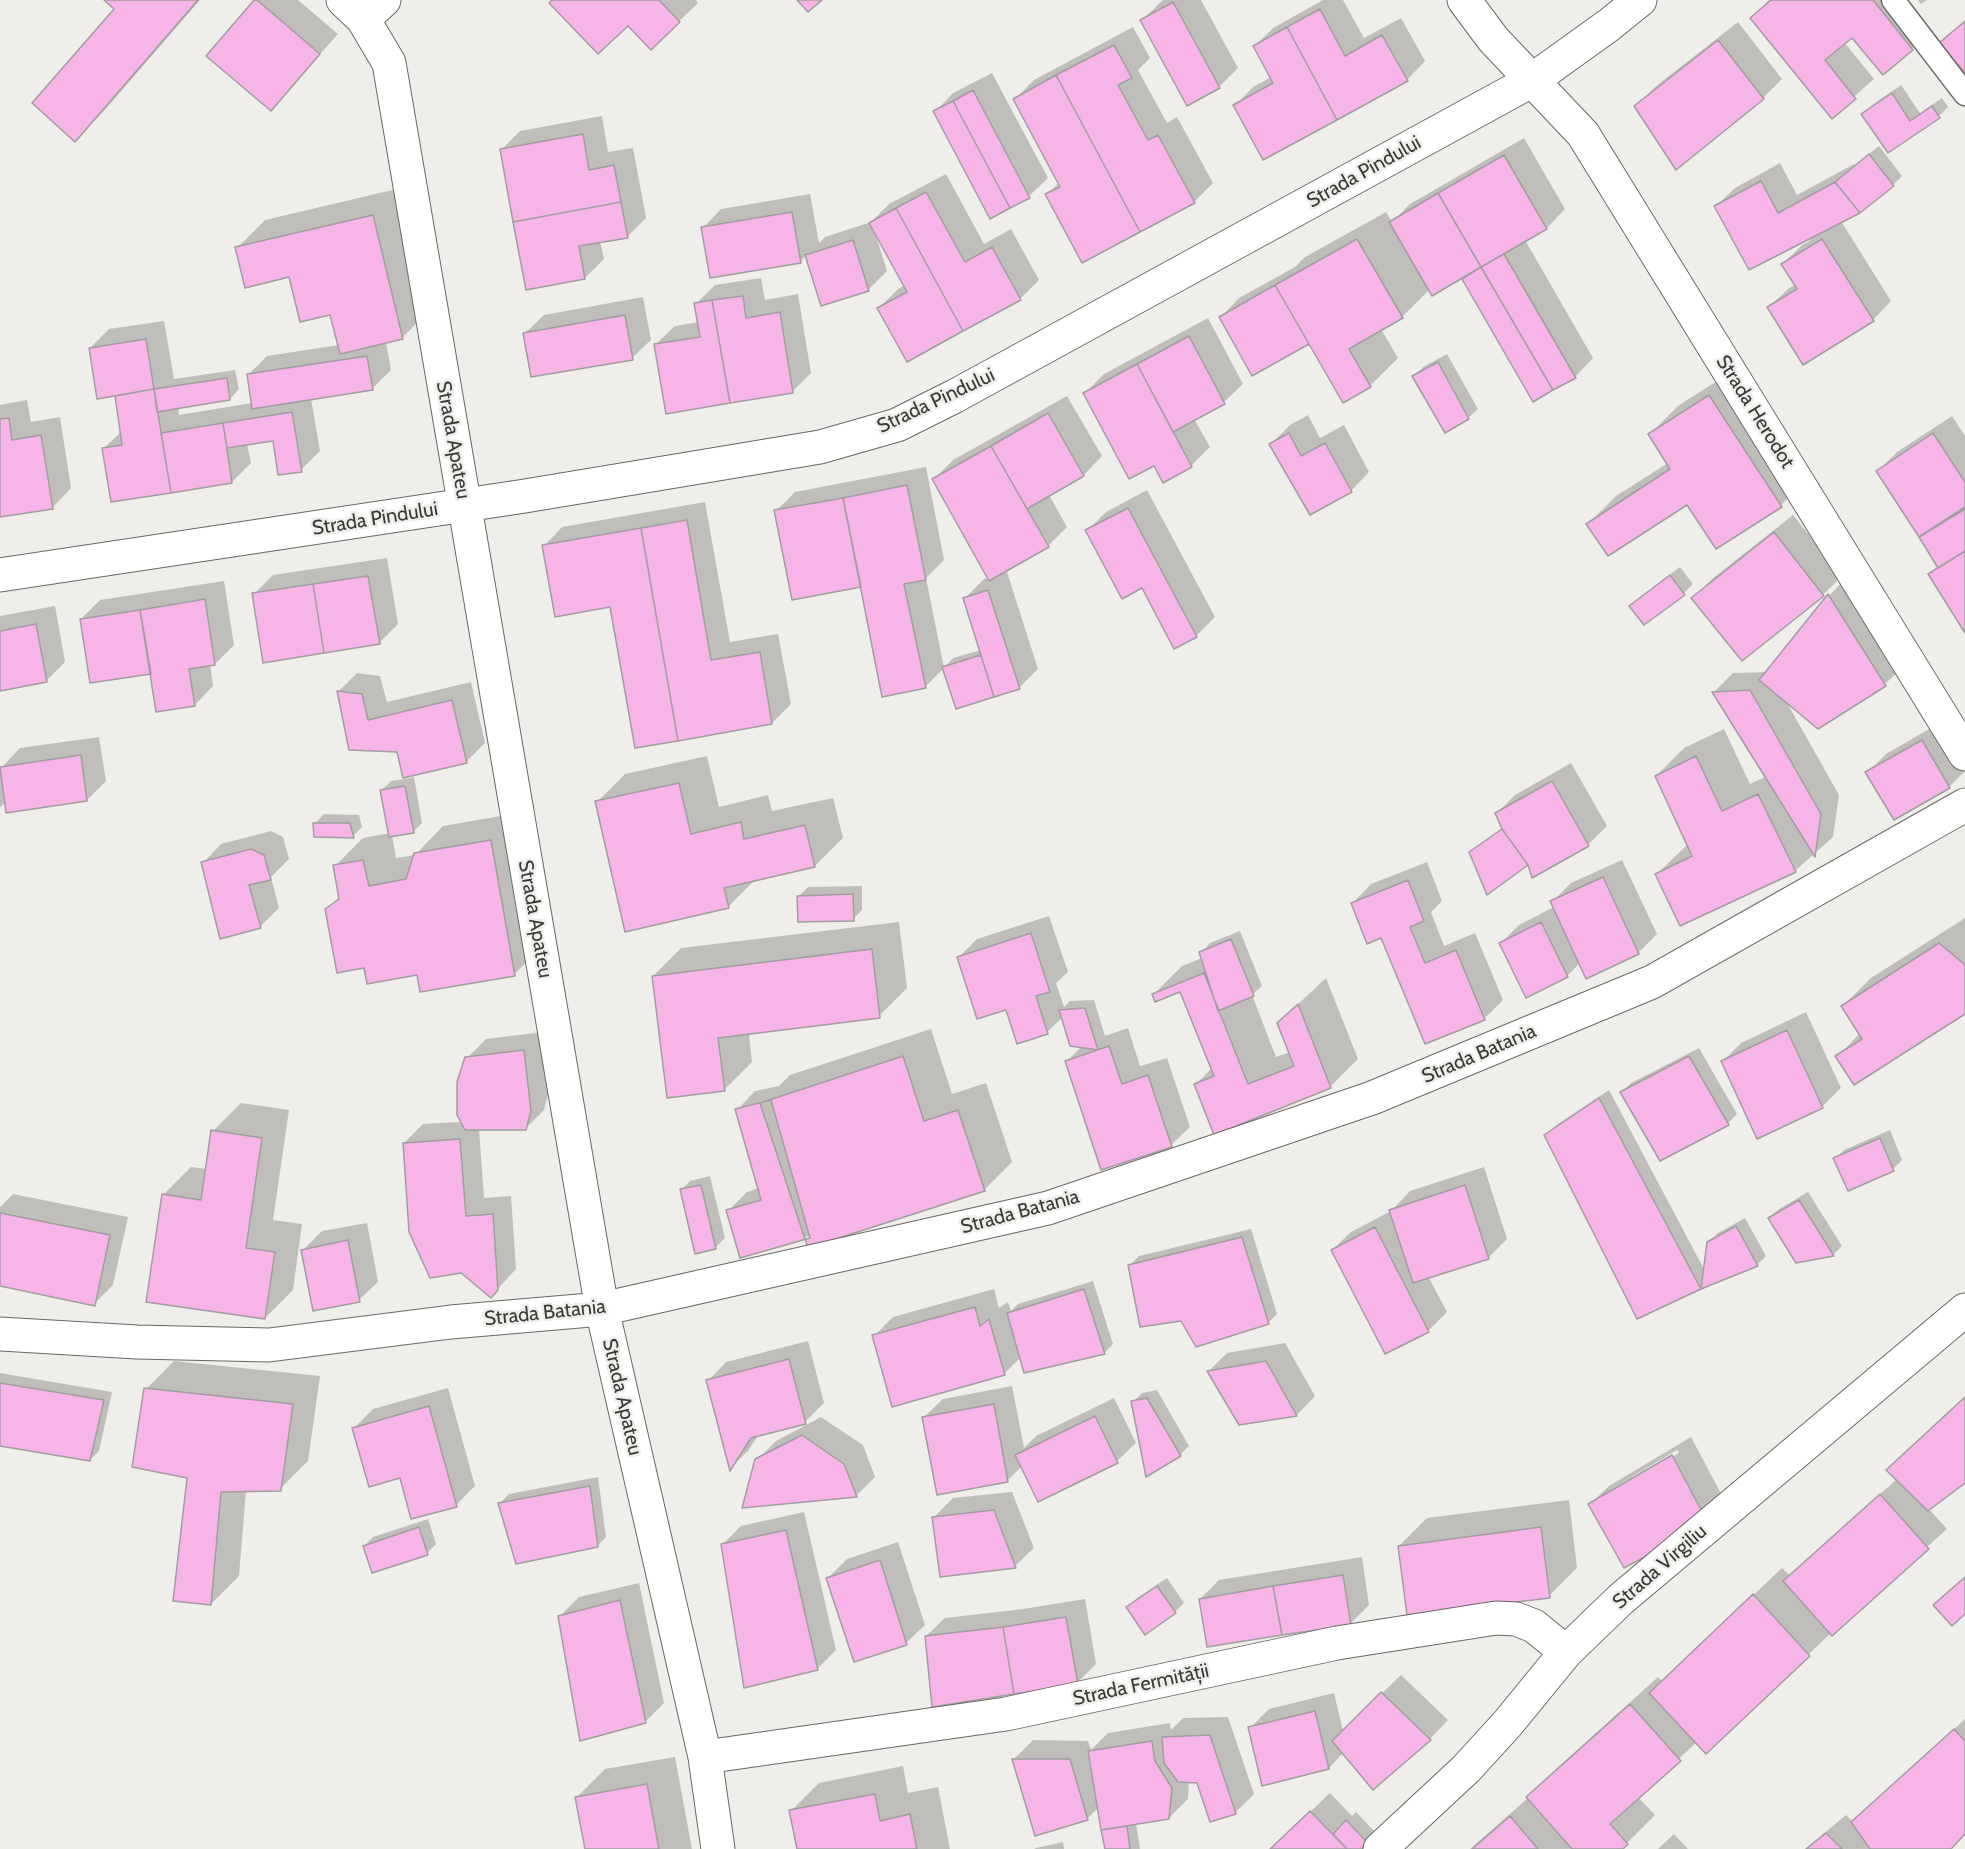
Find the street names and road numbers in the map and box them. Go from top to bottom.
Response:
street label: Strada Pindului [1303,131,1425,213]
street label: Strada Herodot [1711,351,1799,473]
street label: Strada Pindului [873,363,999,439]
street label: Strada Apateu [431,379,475,501]
street label: Strada Pindului [310,497,440,541]
street label: Strada Apateu [513,858,557,980]
street label: Strada Batania [1418,1019,1540,1089]
street label: Strada Batania [958,1185,1082,1239]
street label: Strada Batania [483,1295,607,1331]
street label: Strada Apateu [597,1336,647,1458]
street label: Strada Virgiliu [1608,1520,1712,1614]
street label: Strada Fermității [1071,1659,1211,1711]

